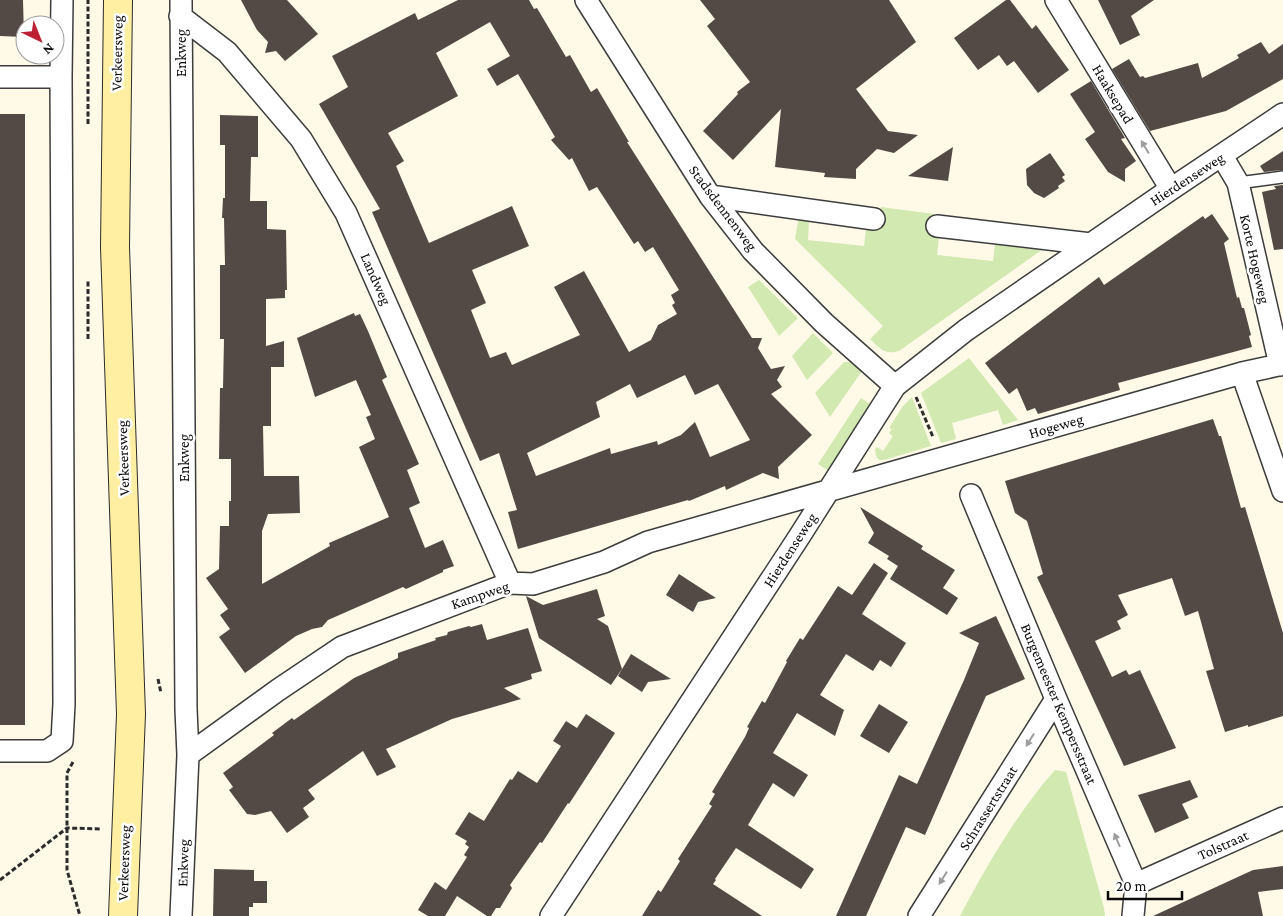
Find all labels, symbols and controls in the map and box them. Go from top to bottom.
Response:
north arrow [15,15,65,65]
street label: Verkeersweg [108,15,127,91]
street label: Enkweg [173,29,190,77]
text: N [40,40,58,59]
street label: Haaksepad [1088,62,1137,127]
one-way arrow [1141,141,1150,154]
street label: Hierdenseweg [1147,149,1228,210]
street label: Stadsdennenweg [685,162,760,254]
street label: Korte Hogeweg [1236,213,1273,305]
street label: Landweg [357,251,395,308]
street label: Hogeweg [1027,411,1085,442]
street label: Verkeersweg [114,420,133,496]
street label: Enkweg [176,434,193,482]
street label: Hierdenseweg [760,510,821,591]
street label: Kampweg [449,578,511,613]
street label: Burgemeester Kempersstraat [1017,621,1101,788]
one-way arrow [1026,734,1035,747]
street label: Schrassertstraat [956,762,1021,853]
street label: Verkeersweg [115,825,134,901]
street label: Tolstraat [1195,826,1252,863]
one-way arrow [1112,833,1120,847]
street label: Enkweg [174,839,193,887]
scale bar [1108,868,1182,900]
one-way arrow [939,871,948,884]
text: 20 m [1116,878,1147,894]

